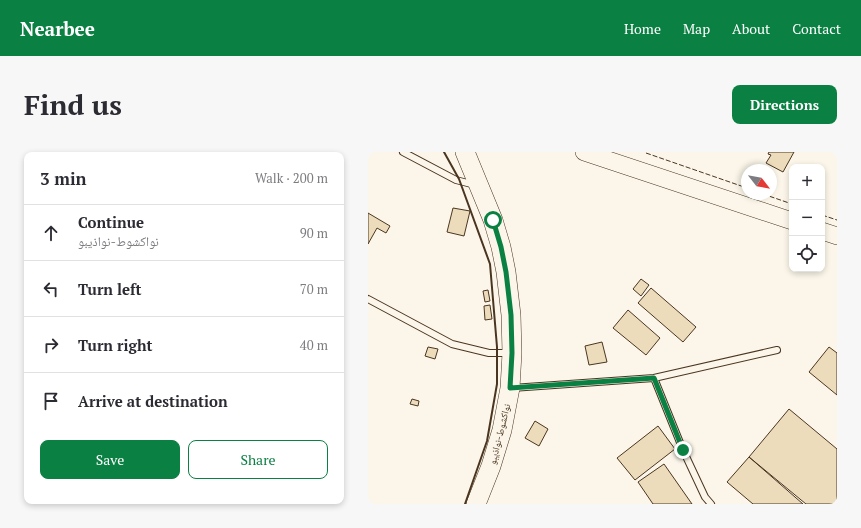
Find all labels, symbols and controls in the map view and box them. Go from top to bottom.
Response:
text: Nearbee [20,16,95,41]
text: Home [624,19,661,38]
text: Map [683,19,710,38]
text: About [732,19,770,38]
text: Contact [792,19,841,38]
button: Directions [732,85,837,124]
text: Find us [24,86,122,123]
north arrow [741,164,777,200]
map controls [789,164,825,272]
button: + [789,164,825,200]
text: 3 min [40,167,87,190]
text: Walk · 200 m [255,169,328,187]
button: − [789,200,825,236]
route start [484,211,502,229]
text: Continue [78,212,144,232]
icon: ahead [40,222,62,244]
text: 90 m [300,224,328,242]
text: نواكشوط-نواذيبو [78,232,159,250]
button: locate [789,236,825,272]
icon: left [40,278,62,300]
text: Turn left [78,279,142,299]
text: 70 m [300,280,328,298]
icon: right [40,334,62,356]
text: Turn right [78,335,153,355]
text: 40 m [300,336,328,354]
icon: arrive [40,390,62,412]
text: Arrive at destination [78,391,228,411]
street label: نواكشوط-نواذيبو [486,402,513,466]
button: Save [40,440,180,479]
button: Share [188,440,328,479]
route end [674,441,692,459]

